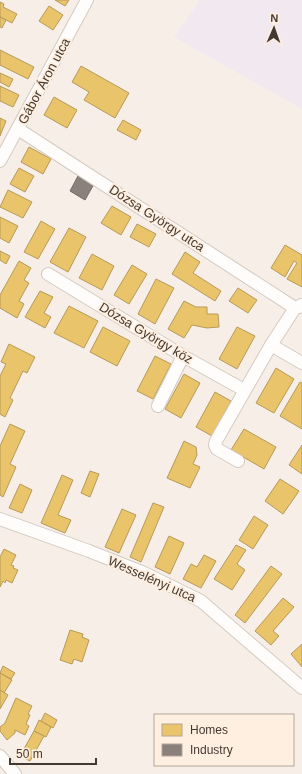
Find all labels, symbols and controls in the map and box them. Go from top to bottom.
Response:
north arrow [254,8,294,48]
text: N [270,12,279,24]
street label: Gábor Áron utca [15,35,73,127]
street label: Dózsa György utca [107,182,208,255]
street label: Dózsa György köz [97,299,195,367]
street label: Wesselényi utca [106,553,199,605]
legend [154,714,294,766]
text: Homes [190,723,228,737]
scale bar [10,740,96,766]
text: Industry [190,743,233,757]
text: 50 m [16,747,43,761]

